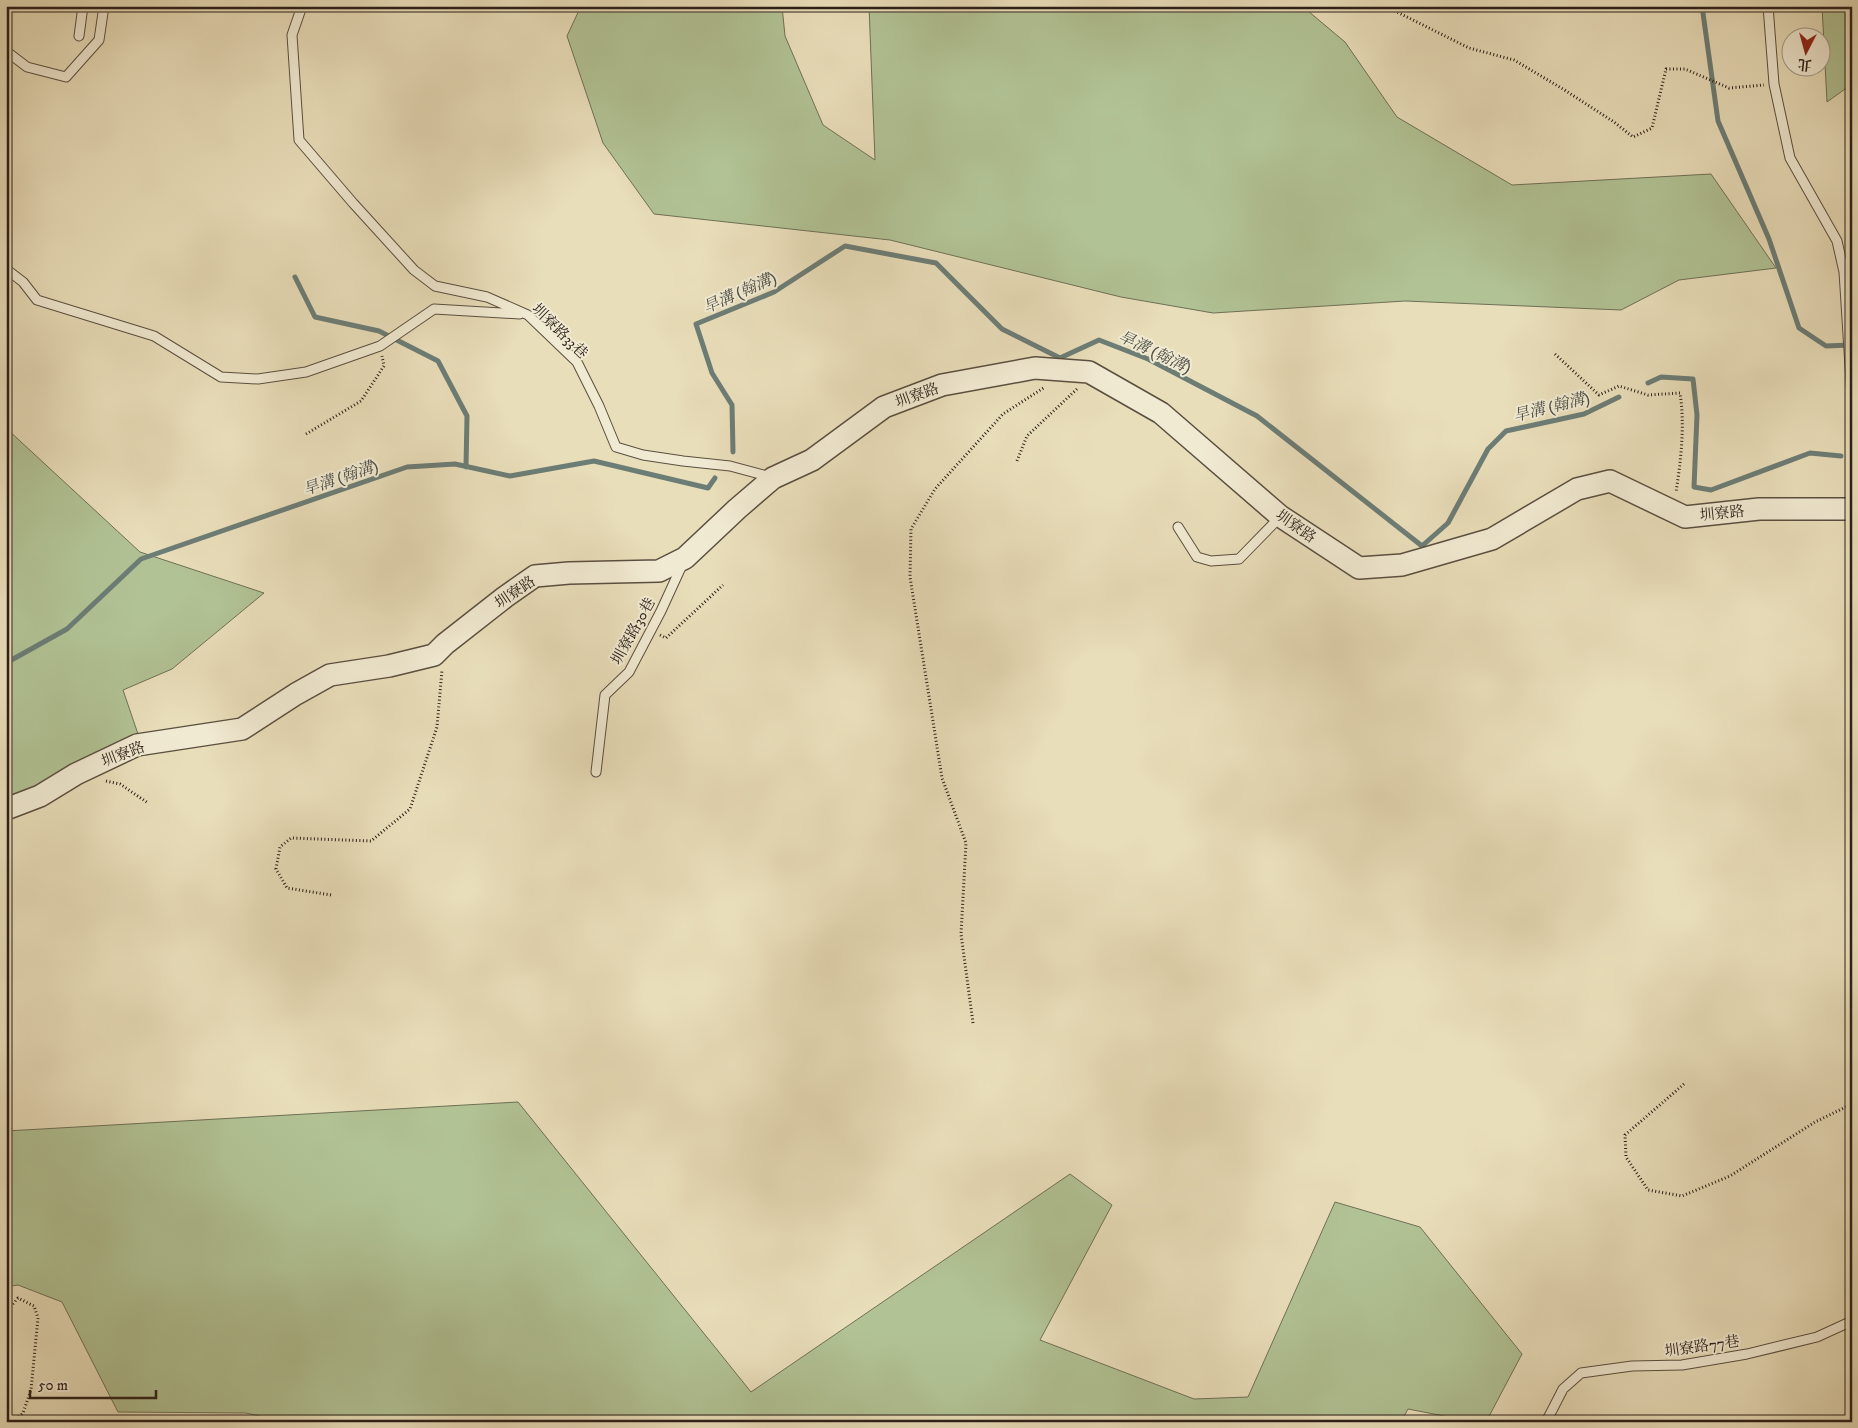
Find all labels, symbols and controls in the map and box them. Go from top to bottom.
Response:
north arrow [1780,28,1830,78]
text: 北 [1797,54,1813,74]
water label: 旱溝 (翰溝) [700,268,779,318]
street label: 圳寮路33巷 [527,300,592,363]
water label: 旱溝 (翰溝) [1115,326,1194,377]
street label: 圳寮路 [893,379,942,412]
water label: 旱溝 (翰溝) [1511,388,1591,426]
water label: 旱溝 (翰溝) [300,456,380,500]
street label: 圳寮路 [1699,502,1745,525]
street label: 圳寮路 [1272,506,1320,547]
street label: 圳寮路 [491,572,539,613]
street label: 圳寮路30巷 [607,594,660,668]
street label: 圳寮路 [99,738,148,771]
street label: 圳寮路77巷 [1663,1332,1741,1361]
scale bar [30,1368,156,1400]
text: 50 m [38,1376,68,1395]

